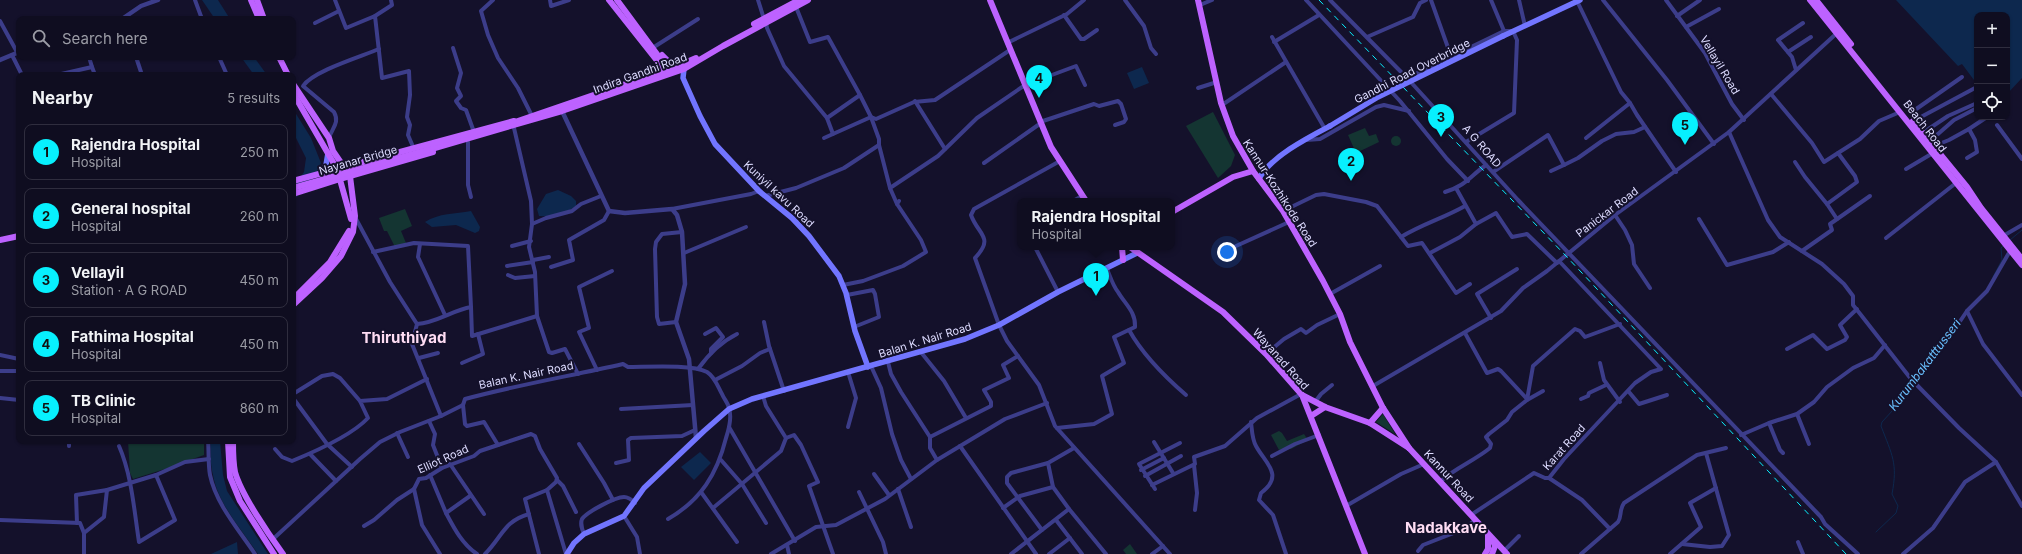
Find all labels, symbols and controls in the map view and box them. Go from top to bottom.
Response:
map controls [1974,12,2010,120]
button: + [1974,12,2010,48]
search box [16,16,296,60]
icon: search [30,27,52,49]
text: Search here [62,29,148,48]
street label: Vellayil Road [1697,33,1743,97]
street label: Gandhi Road Overbridge [1352,36,1472,106]
button: − [1974,48,2010,84]
street label: Indira Gandhi Road [591,50,689,96]
pin: 4 [1026,65,1052,98]
button: locate [1974,84,2010,120]
text: Nearby [32,88,93,108]
text: 5 results [227,90,280,106]
street label: Beach Road [1900,97,1950,155]
pin: 3 [1428,104,1454,137]
pin: 5 [1672,112,1698,145]
street label: A G ROAD [1459,122,1505,170]
text: Rajendra Hospital [71,135,200,154]
street label: Kannur-Kozhikode Road [1240,137,1320,249]
street label: Nayanar Bridge [317,142,399,178]
text: 1 [43,144,49,160]
text: 250 m [240,144,279,160]
pin: 2 [1338,148,1364,181]
text: Hospital [71,154,121,170]
street label: Kuniyil kavu Road [741,158,817,230]
street label: Panickar Road [1573,184,1641,240]
popup [1017,198,1175,250]
text: General hospital [71,199,191,218]
text: Rajendra Hospital [1031,207,1161,226]
text: 2 [42,208,50,224]
text: 260 m [240,208,279,224]
text: Hospital [71,218,121,234]
text: Hospital [1031,226,1082,242]
your location [1217,242,1237,262]
text: Vellayil [71,263,124,282]
pin: 1 [1083,263,1109,296]
text: 3 [42,272,50,288]
text: 450 m [239,272,279,288]
text: Station · A G ROAD [71,282,187,298]
water label: Kurumbakatttusseri [1885,315,1965,413]
street label: Balan K. Nair Road [877,319,973,361]
street label: Wayanad Road [1250,325,1312,393]
text: Fathima Hospital [71,327,194,346]
district label: Thiruthiyad [362,328,446,347]
text: 4 [42,336,50,352]
text: 450 m [239,336,279,352]
text: Hospital [71,346,121,362]
street label: Balan K. Nair Road [477,358,575,392]
text: TB Clinic [71,391,136,410]
text: 5 [42,400,50,416]
text: 860 m [240,400,279,416]
text: Hospital [71,410,121,426]
street label: Karat Road [1540,421,1588,473]
street label: Elliot Road [415,442,471,476]
street label: Kannur Road [1421,447,1477,505]
district label: Nadakkave [1405,518,1487,537]

